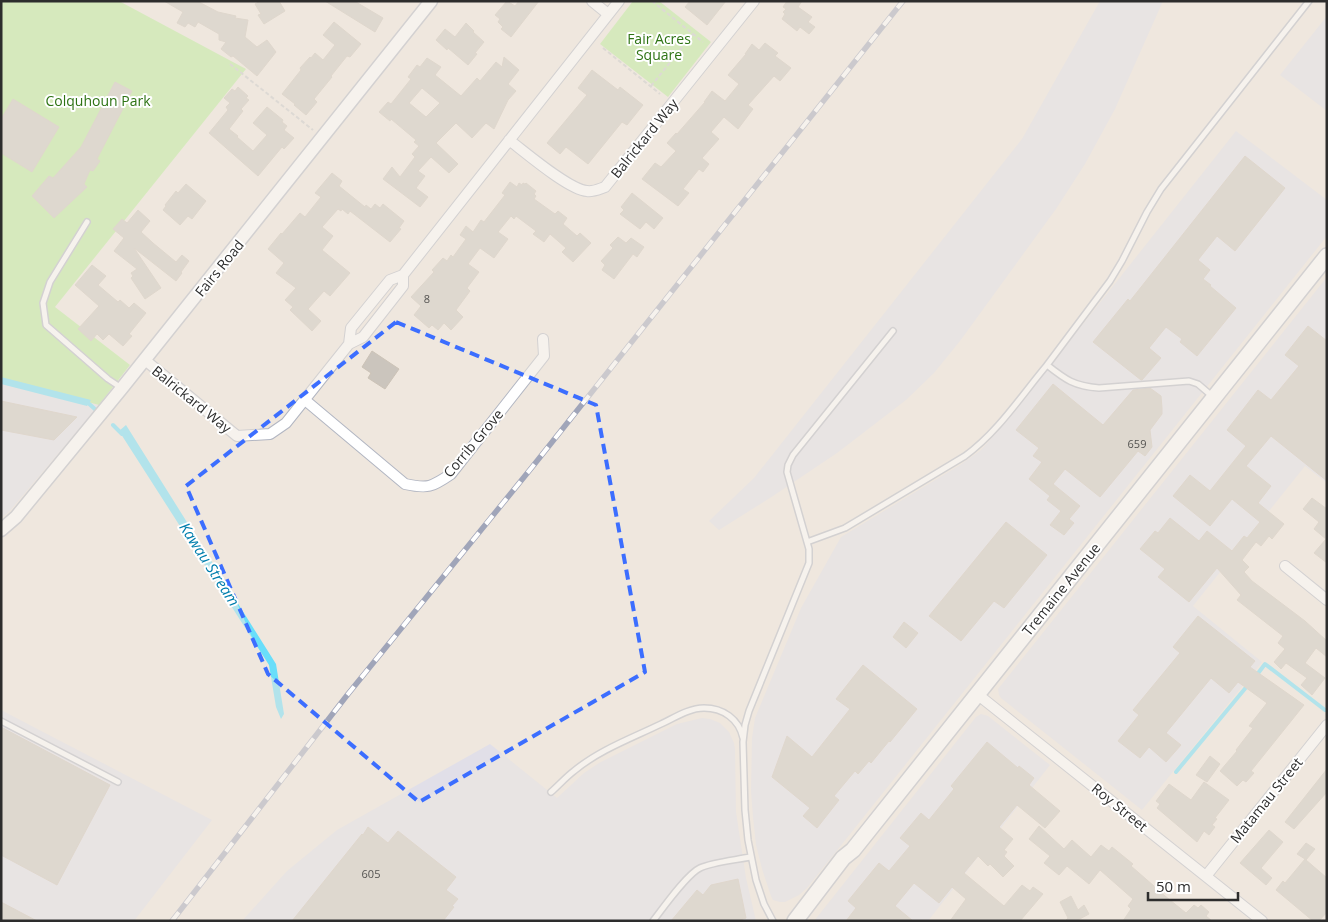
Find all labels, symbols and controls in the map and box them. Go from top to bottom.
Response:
park label: Fair Acres Square [627,29,691,64]
park label: Colquhoun Park [45,91,151,110]
street label: Balrickard Way [606,94,683,182]
street label: Fairs Road [190,236,248,300]
house number: 8 [424,291,430,306]
street label: Balrickard Way [148,361,236,438]
street label: Corrib Grove [439,405,507,481]
house number: 659 [1128,436,1146,451]
water label: Kawau Stream [175,518,245,610]
street label: Tremaine Avenue [1018,538,1104,639]
street label: Matamau Street [1226,753,1306,847]
street label: Roy Street [1088,779,1152,835]
house number: 605 [362,866,380,881]
scale bar [1148,870,1238,902]
text: 50 m [1156,876,1191,896]

